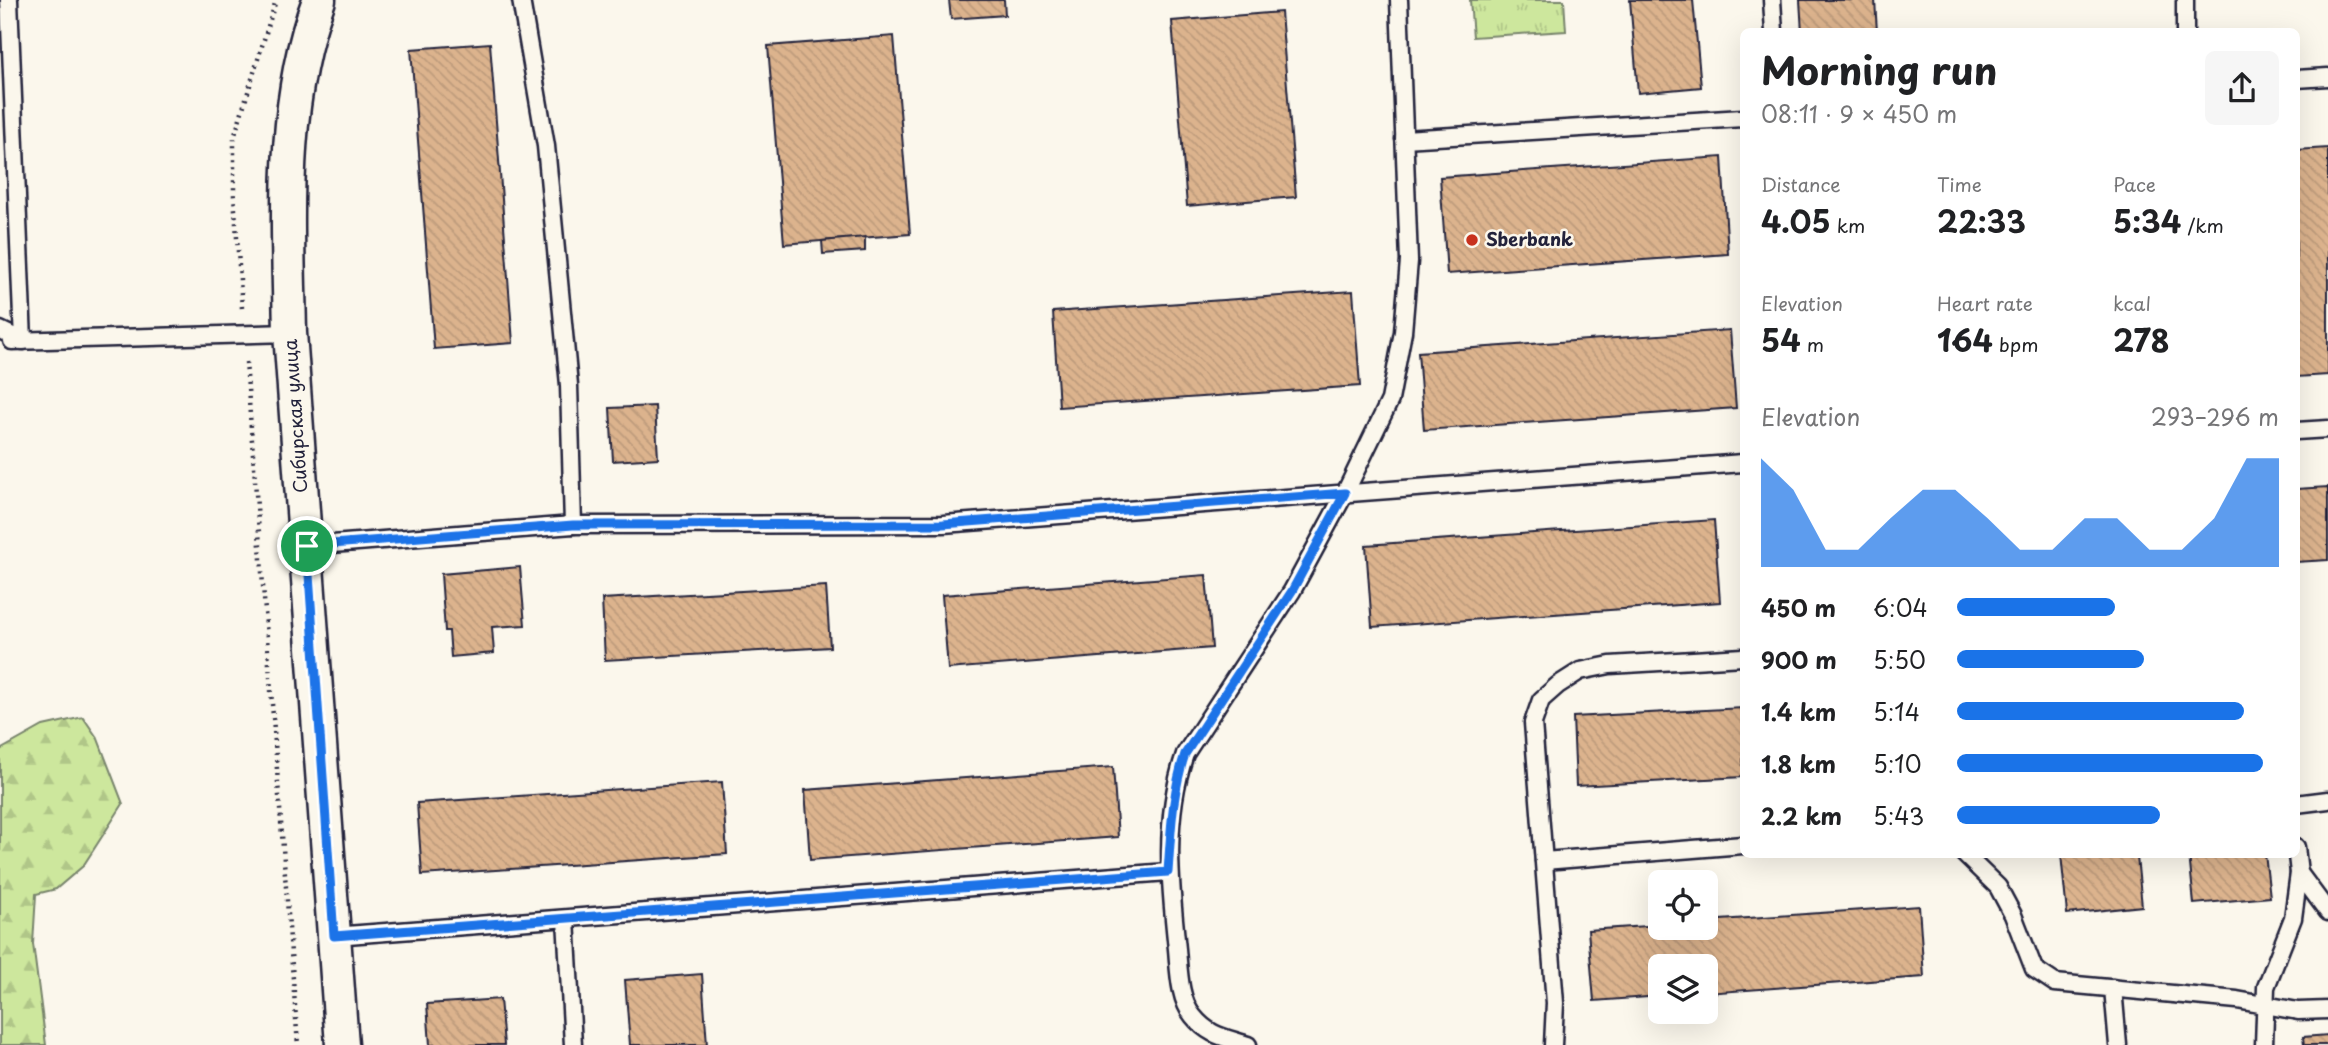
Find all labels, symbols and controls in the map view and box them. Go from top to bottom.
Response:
text: Morning run [1761,41,1997,98]
button: share [2205,51,2279,125]
text: 08:11 · 9 × 450 m [1761,96,1957,131]
text: Distance [1761,170,1841,198]
text: Time [1937,170,1982,198]
text: Pace [2113,170,2156,198]
text: 4.05 [1761,198,1831,243]
text: 22:33 [1937,198,2026,243]
text: 5:34 [2113,198,2181,243]
text: km [1831,211,1865,239]
text: /km [2181,211,2224,239]
place label: Sberbank [1486,225,1573,252]
marker: Sberbank [1464,232,1480,248]
text: Elevation [1761,289,1843,317]
text: Heart rate [1937,289,2033,317]
text: kcal [2113,289,2151,317]
text: 54 [1761,317,1801,362]
text: 164 [1937,317,1993,362]
text: 278 [2113,317,2170,362]
text: m [1801,330,1824,358]
text: bpm [1993,330,2038,358]
street label: Сибирская улица [276,338,313,494]
text: Elevation [1761,399,1860,434]
text: 293–296 m [2151,399,2279,434]
pin [277,516,337,576]
icon: arrive [288,527,326,565]
text: 450 m [1761,590,1836,625]
text: 6:04 [1873,590,1928,625]
text: 900 m [1761,642,1837,677]
text: 5:50 [1873,642,1926,677]
text: 1.4 km [1761,694,1836,729]
text: 5:14 [1873,694,1920,729]
text: 1.8 km [1761,746,1836,781]
text: 5:10 [1873,746,1921,781]
text: 2.2 km [1761,798,1842,833]
text: 5:43 [1873,798,1924,833]
map controls [1648,870,1718,1024]
button: locate [1648,870,1718,940]
button: layers [1648,954,1718,1024]

